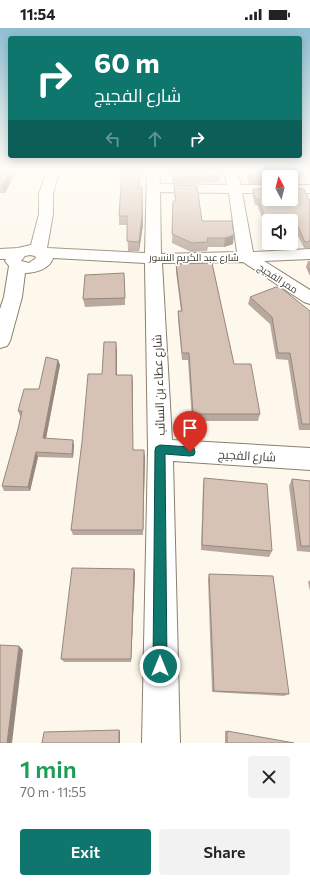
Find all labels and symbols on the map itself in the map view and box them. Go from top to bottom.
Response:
north arrow [262,170,298,206]
street label: شارع عبد الكريم النسور [148,251,239,265]
street label: ممر الفجيج [255,261,300,296]
street label: شارع عطاء بن السائب [149,334,169,436]
pin [173,411,207,452]
street label: شارع الفجيج [218,446,276,466]
position arrow [139,645,181,687]

